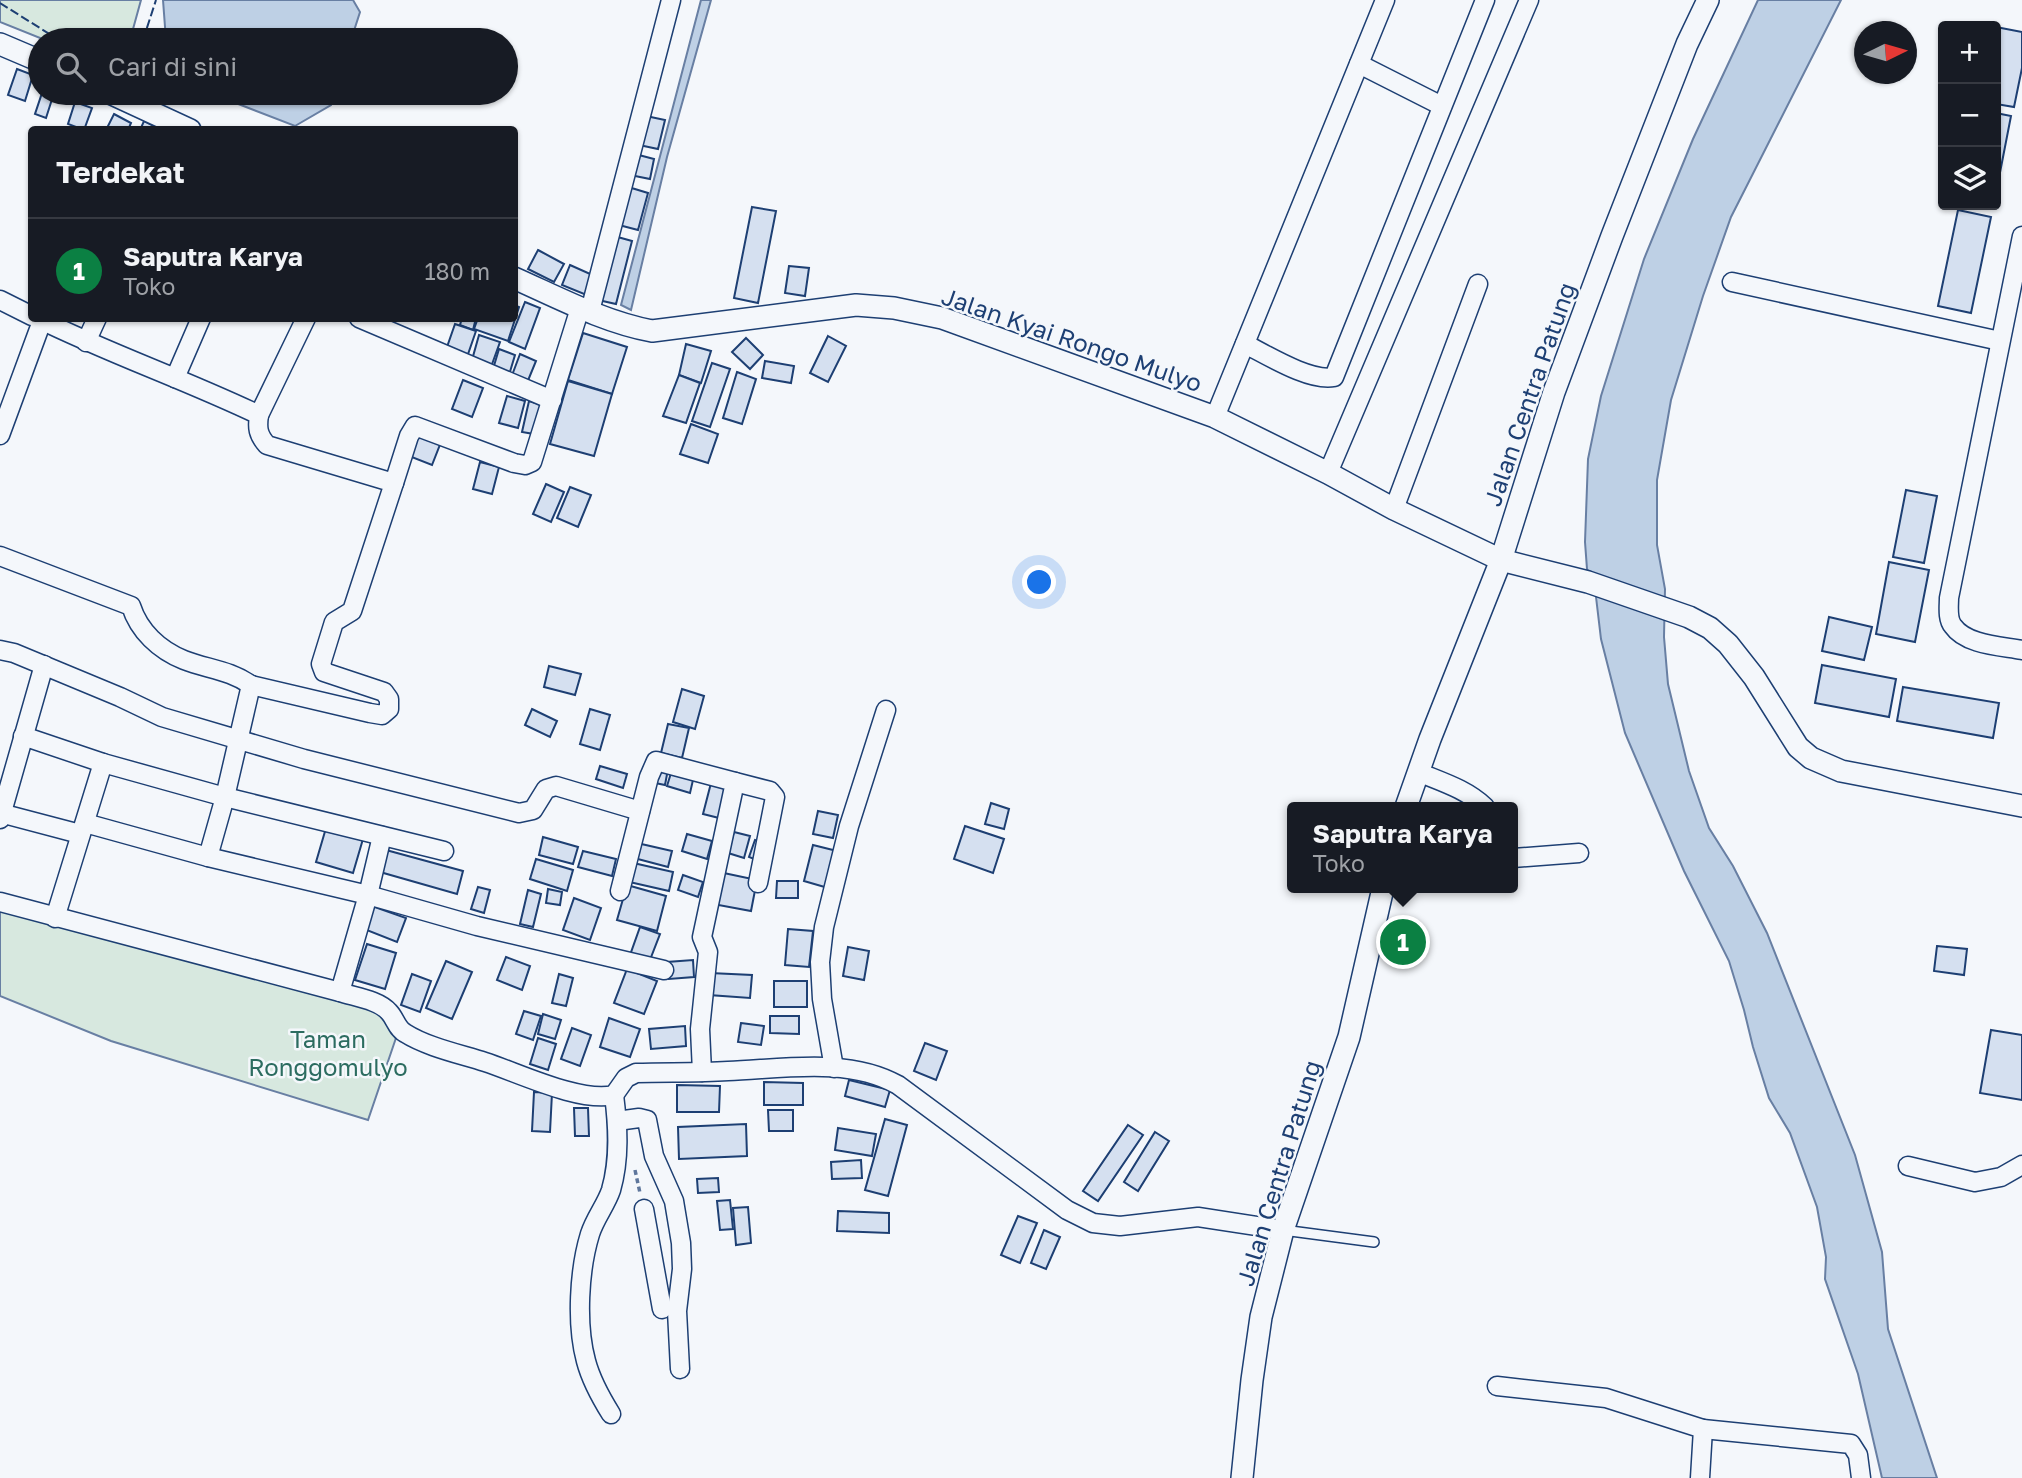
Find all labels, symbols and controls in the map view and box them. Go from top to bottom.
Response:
north arrow [1854,21,1917,84]
map controls [1938,21,2001,210]
button: + [1938,21,2001,84]
search box [28,28,518,105]
icon: search [52,48,90,86]
text: Cari di sini [108,51,237,82]
button: − [1938,84,2001,147]
button: layers [1938,147,2001,210]
text: Terdekat [56,154,185,190]
text: Saputra Karya [123,241,303,272]
text: 1 [73,257,85,285]
text: 180 m [424,257,490,285]
text: Toko [123,272,175,300]
street label: Jalan Centra Patung [1477,278,1581,510]
street label: Jalan Kyai Rongo Mulyo [938,281,1206,397]
your location [1022,565,1056,599]
popup [1287,802,1518,893]
text: Saputra Karya [1313,818,1492,849]
text: Toko [1313,849,1365,877]
pin: 1 [1380,916,1426,968]
park label: Taman Ronggomulyo [248,1024,408,1081]
street label: Jalan Centra Patung [1230,1057,1326,1289]

